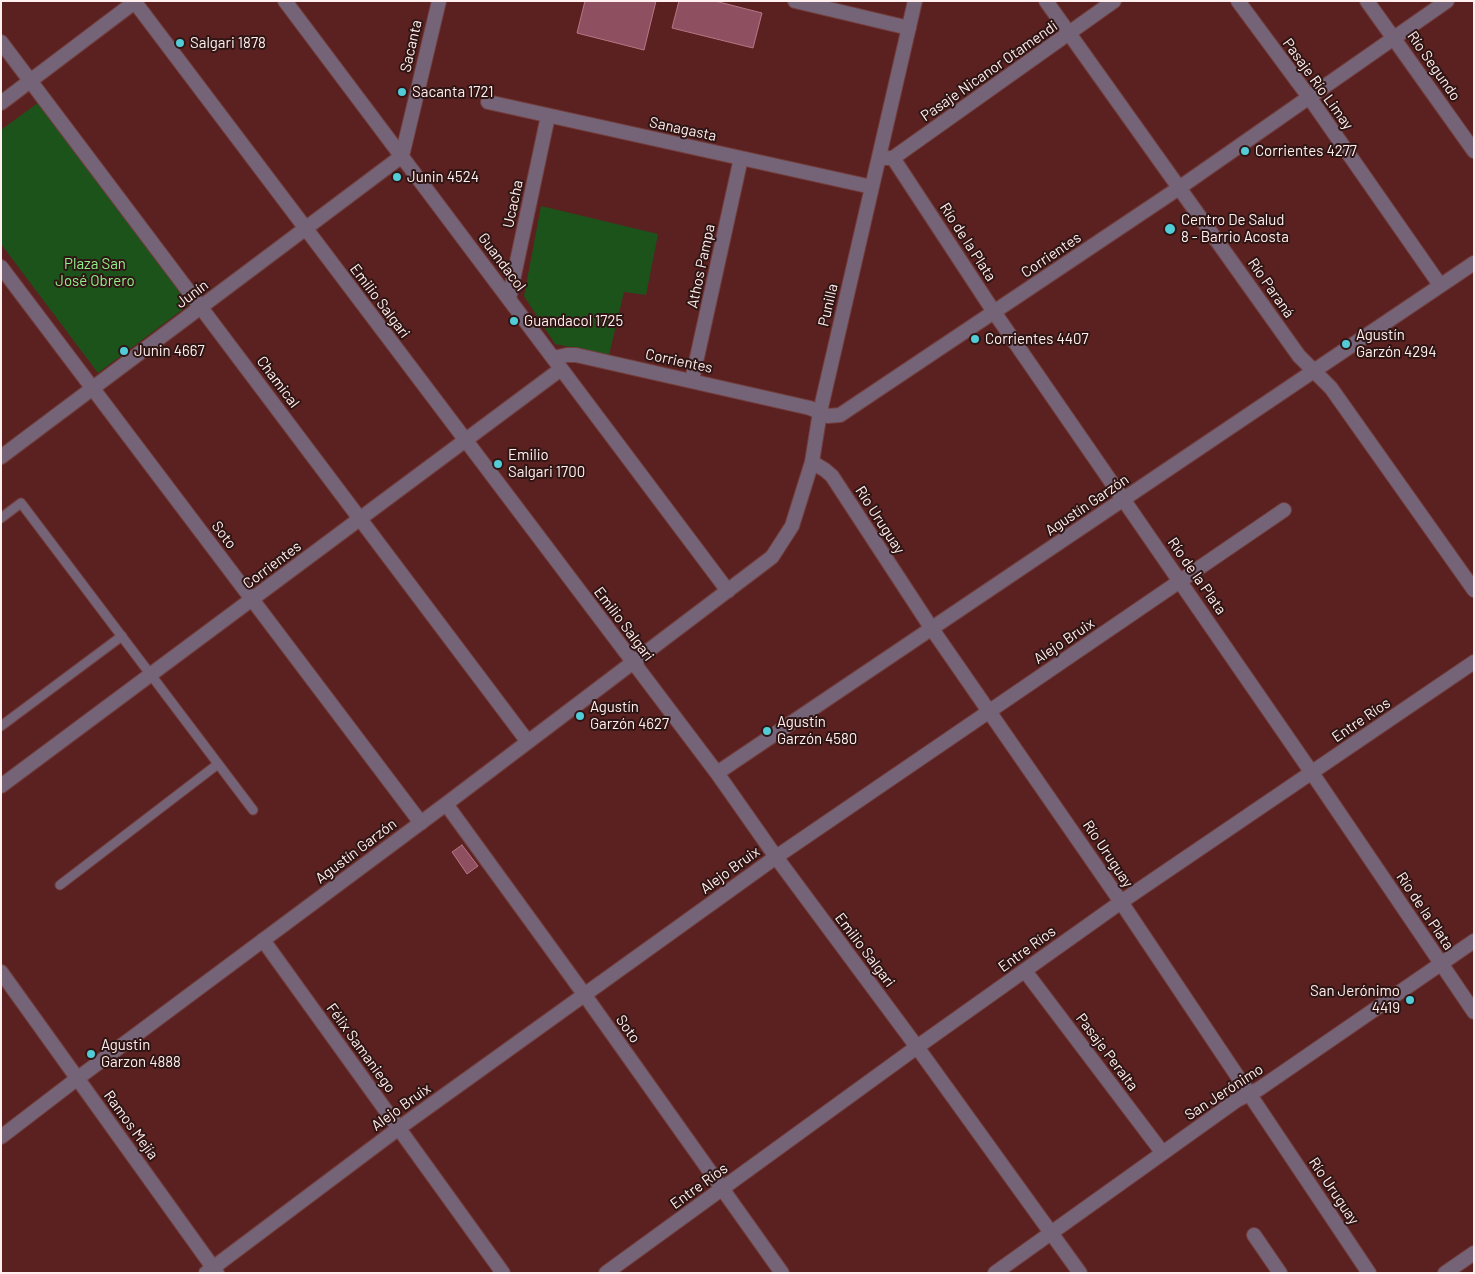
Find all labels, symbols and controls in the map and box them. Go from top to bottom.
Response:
street label: Pasaje Nicanor Otamendi [917,17,1061,125]
street label: Sacanta [396,18,426,74]
street label: Río Segundo [1403,28,1465,104]
place label: Salgari 1878 [190,34,266,52]
street label: Pasaje Río Limay [1279,35,1357,133]
marker: Salgari 1878 [174,37,186,49]
place label: Sacanta 1721 [412,83,493,101]
marker: Sacanta 1721 [396,86,408,98]
street label: Sanagasta [648,113,718,145]
place label: Corrientes 4277 [1255,142,1357,160]
marker: Corrientes 4277 [1239,145,1251,157]
place label: Junin 4524 [407,168,479,186]
marker: Junin 4524 [391,171,403,183]
street label: Ucacha [499,178,527,230]
street label: Río de la Plata [936,199,1000,285]
place label: Centro De Salud 8 - Barrio Acosta [1181,211,1289,246]
street label: Athos Pampa [683,222,719,310]
marker: Centro De Salud 8 - Barrio Acosta [1163,222,1177,236]
street label: Corrientes [1018,228,1084,282]
street label: Guandacol [474,229,530,295]
park label: Plaza San José Obrero [55,255,135,290]
street label: Río Paraná [1244,255,1298,321]
street label: Emilio Salgari [346,260,414,342]
street label: Junín [172,276,212,312]
street label: Punilla [814,282,842,328]
place label: Guandacol 1725 [524,312,623,330]
marker: Guandacol 1725 [508,315,520,327]
place label: Agustín Garzón 4294 [1356,326,1436,361]
place label: Corrientes 4407 [985,330,1088,348]
marker: Corrientes 4407 [969,333,981,345]
marker: Agustín Garzón 4294 [1340,338,1352,350]
place label: Junin 4667 [134,342,204,360]
marker: Junin 4667 [118,345,130,357]
street label: Corrientes [644,345,714,377]
street label: Chamical [253,353,303,411]
place label: Emilio Salgari 1700 [508,446,585,481]
marker: Emilio Salgari 1700 [492,458,504,470]
street label: Agustín Garzón [1042,470,1132,540]
street label: Río Uruguay [851,483,909,557]
street label: Soto [208,518,240,552]
street label: Río de la Plata [1164,534,1230,618]
street label: Corrientes [239,537,305,593]
street label: Emilio Salgari [590,583,658,665]
street label: Alejo Bruix [1030,614,1098,668]
street label: Entre Ríos [1328,694,1394,746]
place label: Agustín Garzón 4627 [590,698,669,733]
marker: Agustín Garzón 4627 [574,710,586,722]
place label: Agustín Garzón 4580 [777,713,857,748]
marker: Agustín Garzón 4580 [761,725,773,737]
street label: Agustín Garzón [312,815,400,887]
street label: Río Uruguay [1079,817,1137,891]
street label: Alejo Bruix [697,842,763,898]
street label: Río de la Plata [1392,869,1458,953]
street label: Emilio Salgari [831,909,899,991]
street label: Entre Ríos [995,922,1059,976]
place label: San Jerónimo 4419 [1310,982,1400,1017]
marker: San Jerónimo 4419 [1404,994,1416,1006]
street label: Félix Samaniego [323,1000,399,1096]
street label: Pasaje Peralta [1072,1010,1142,1094]
street label: Soto [612,1011,644,1047]
place label: Agustin Garzon 4888 [101,1036,181,1071]
marker: Agustin Garzon 4888 [85,1048,97,1060]
street label: San Jerónimo [1181,1060,1267,1124]
street label: Alejo Bruix [368,1079,434,1135]
street label: Ramos Mejía [100,1087,162,1163]
street label: Río Uruguay [1305,1154,1363,1228]
street label: Entre Ríos [667,1159,731,1213]

